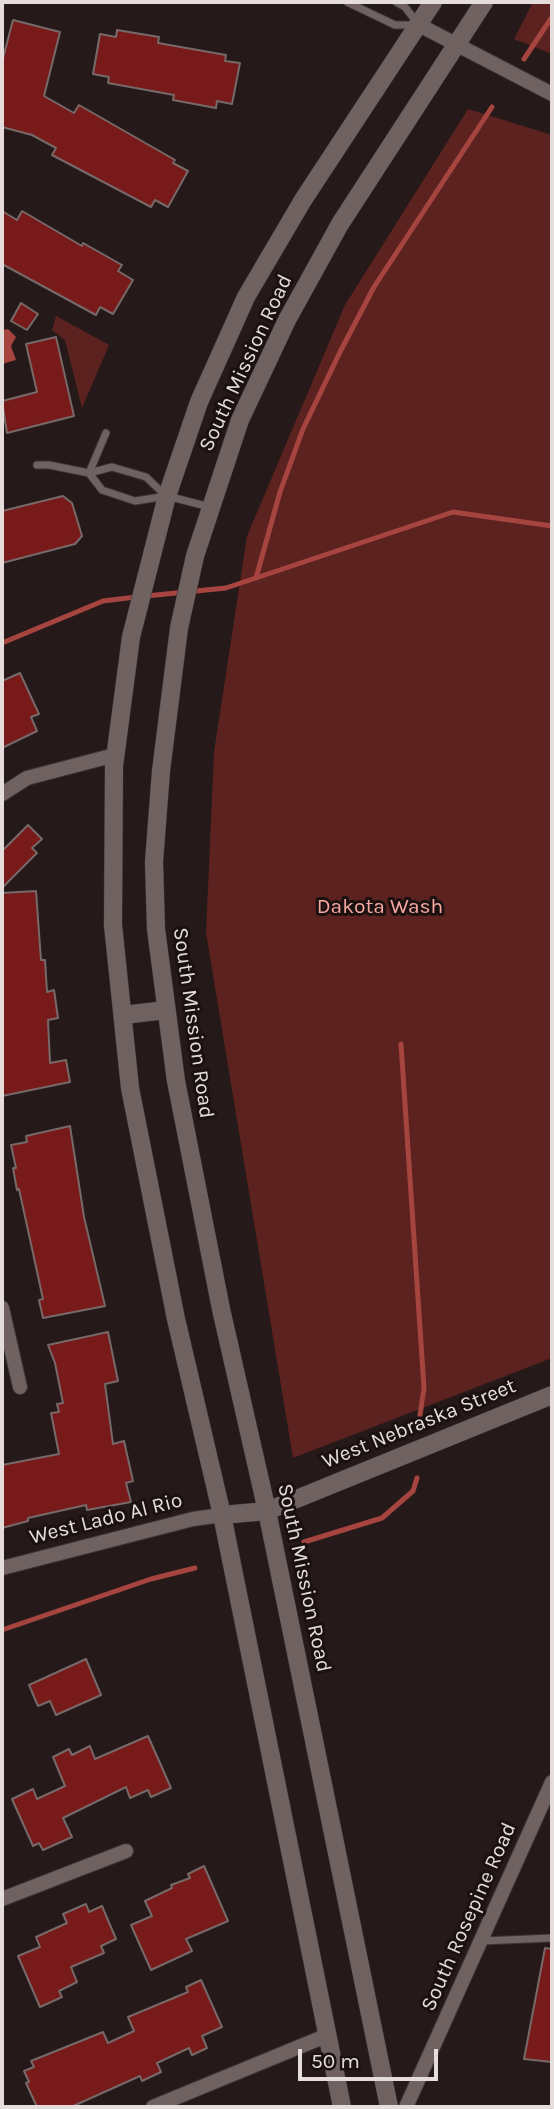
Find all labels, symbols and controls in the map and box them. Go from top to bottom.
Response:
street label: South Mission Road [194,271,298,455]
park label: Dakota Wash [317,894,443,920]
street label: South Mission Road [167,926,219,1120]
street label: West Nebraska Street [318,1374,520,1474]
street label: South Mission Road [272,1481,336,1675]
street label: West Lado Al Rio [27,1488,185,1550]
street label: South Rosepine Road [416,1819,522,2015]
scale bar [302,2036,442,2080]
text: 50 m [311,2049,360,2073]

